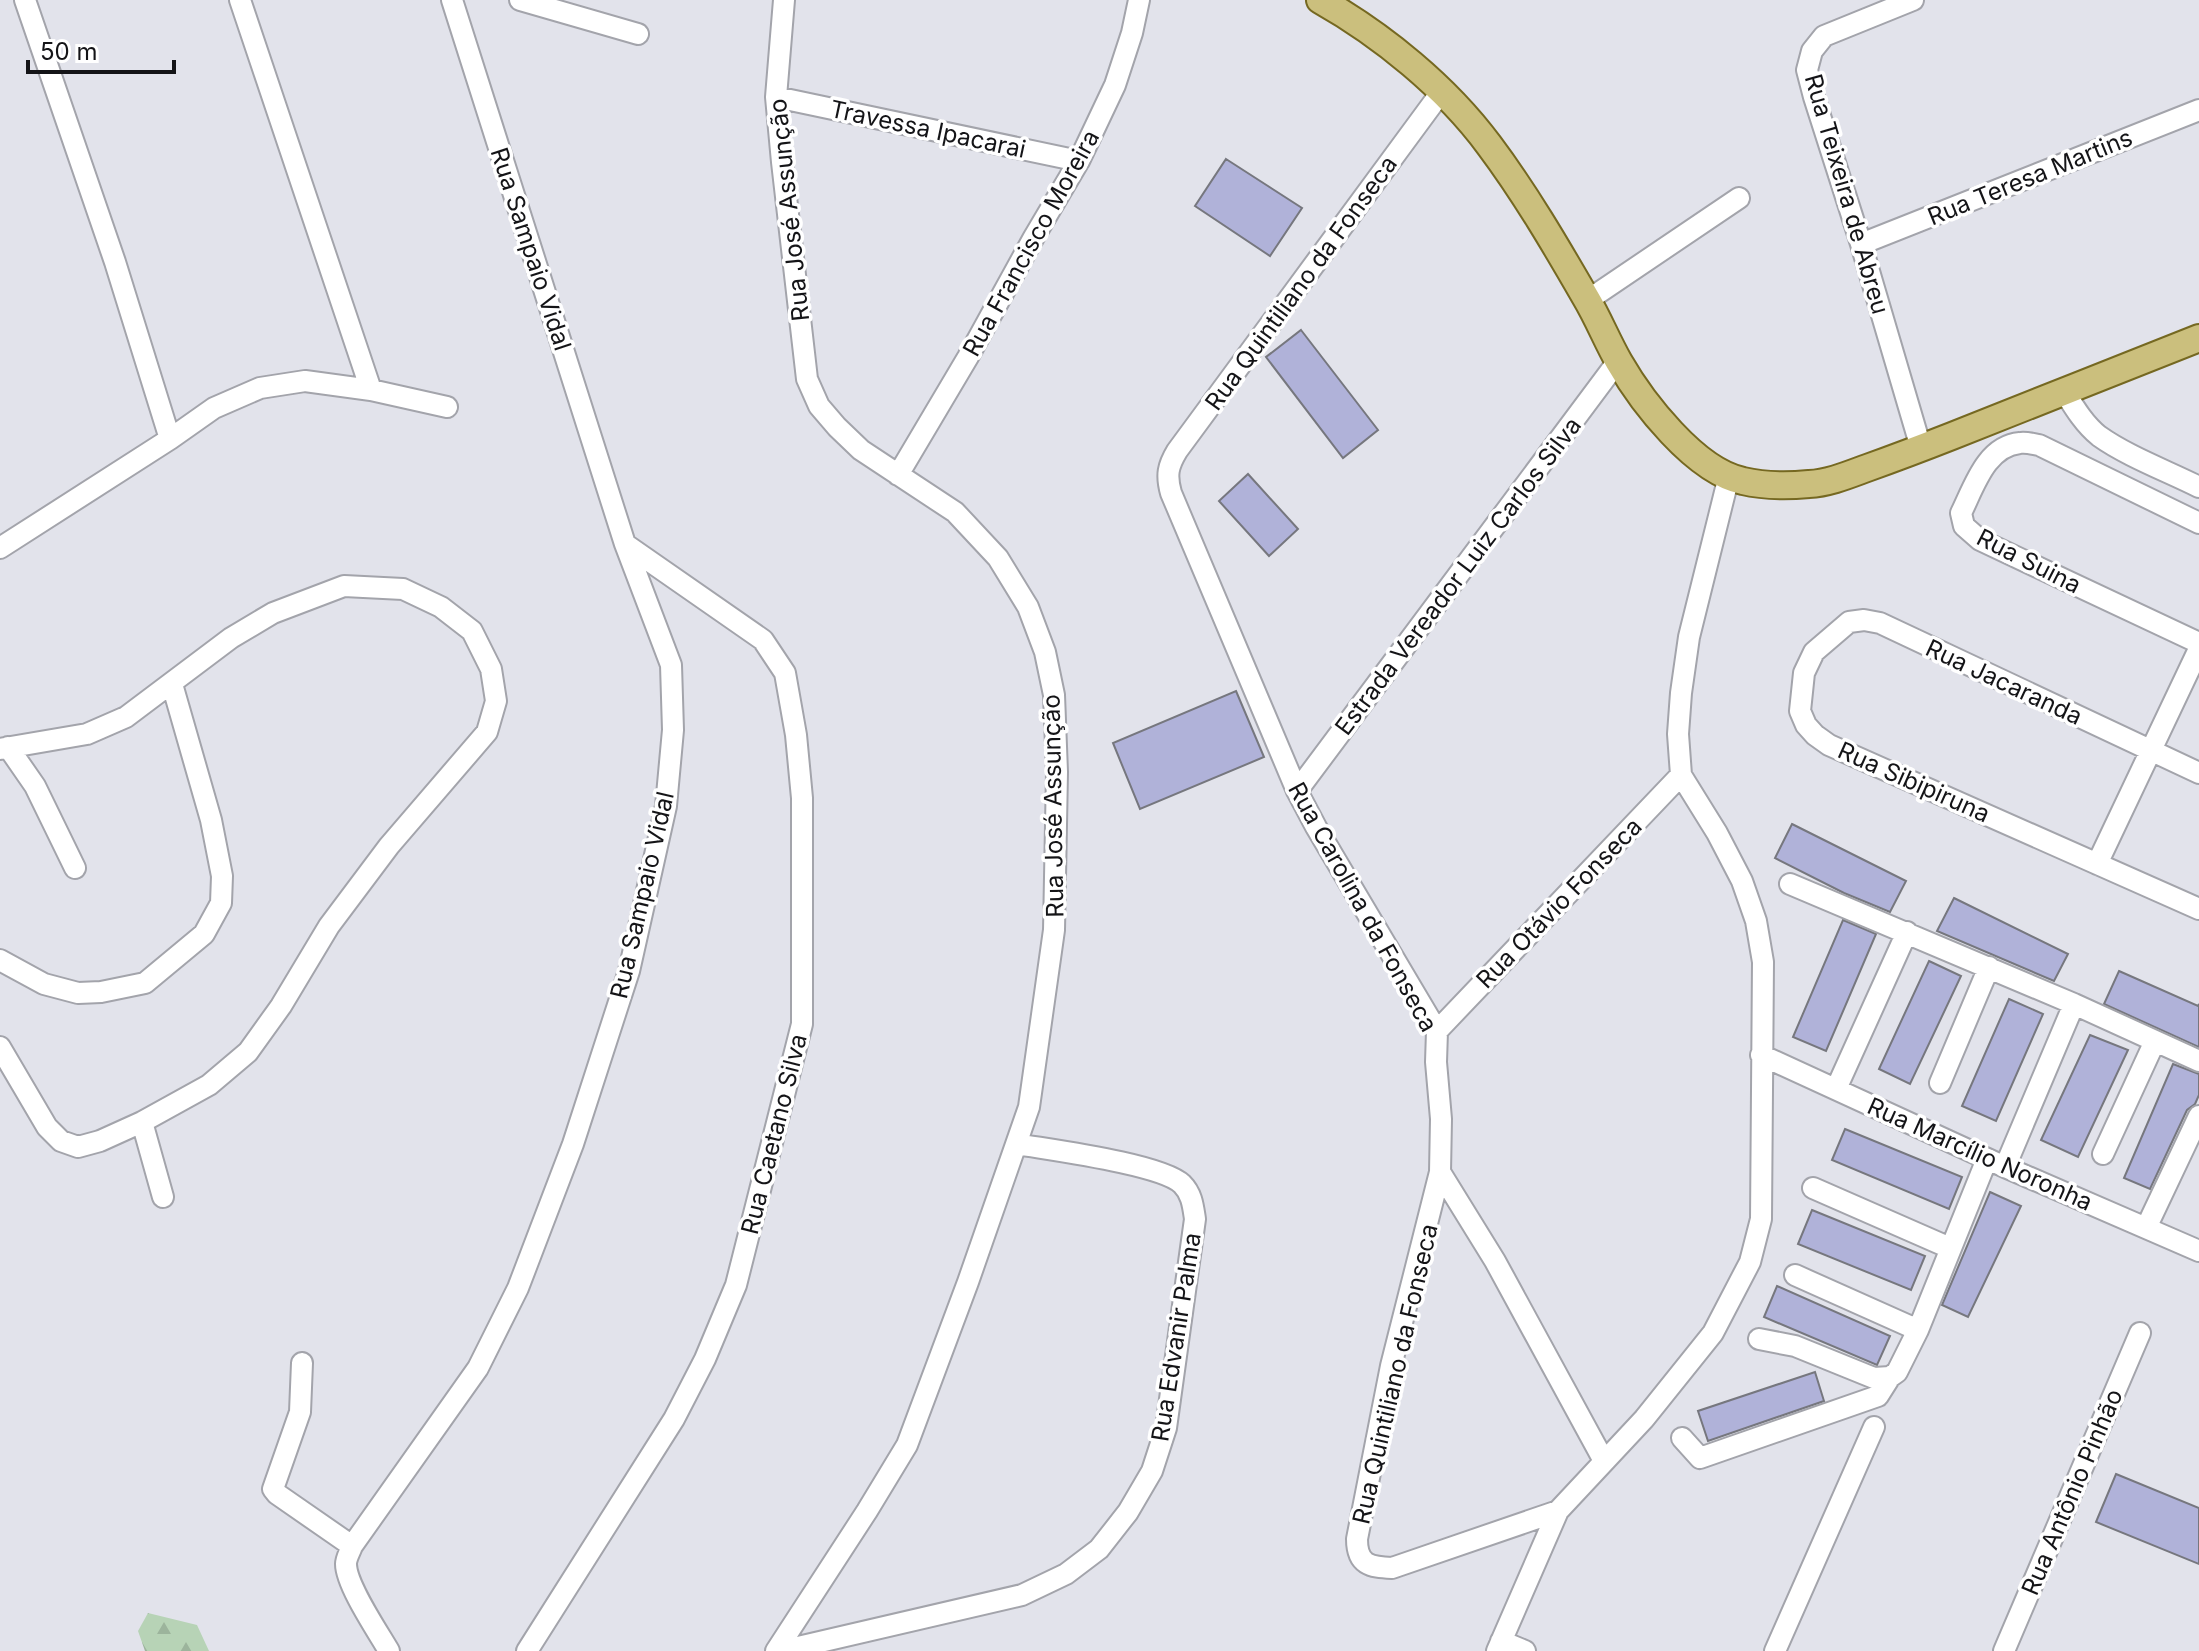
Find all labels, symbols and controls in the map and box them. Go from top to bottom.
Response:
scale bar [28,24,174,74]
text: 50 m [40,37,98,66]
street label: Rua Teixeira de Abreu [1799,71,1895,317]
street label: Travessa Ipacarai [827,94,1029,164]
street label: Rua José Assunção [763,97,815,323]
street label: Rua Teresa Martins [1923,123,2137,231]
street label: Rua Francisco Moreira [957,125,1105,361]
street label: Rua Sampaio Vidal [485,144,577,354]
street label: Rua Quintiliano da Fonseca [1199,150,1403,416]
street label: Estrada Vereador Luiz Carlos Silva [1329,411,1587,741]
street label: Rua Suina [1972,522,2086,600]
street label: Rua Jacaranda [1921,633,2087,731]
street label: Rua José Assunção [1037,694,1069,918]
street label: Rua Sibipiruna [1834,736,1994,828]
street label: Rua Carolina da Fonseca [1282,777,1444,1037]
street label: Rua Sampaio Vidal [604,789,680,1001]
street label: Rua Otávio Fonseca [1470,812,1648,994]
street label: Rua Caetano Silva [735,1031,813,1237]
street label: Rua Marcílio Noronha [1863,1091,2097,1217]
street label: Rua Quintiliano da Fonseca [1346,1221,1444,1527]
street label: Rua Edvanir Palma [1145,1231,1207,1443]
street label: Rua Antônio Pinhão [2015,1385,2129,1599]

